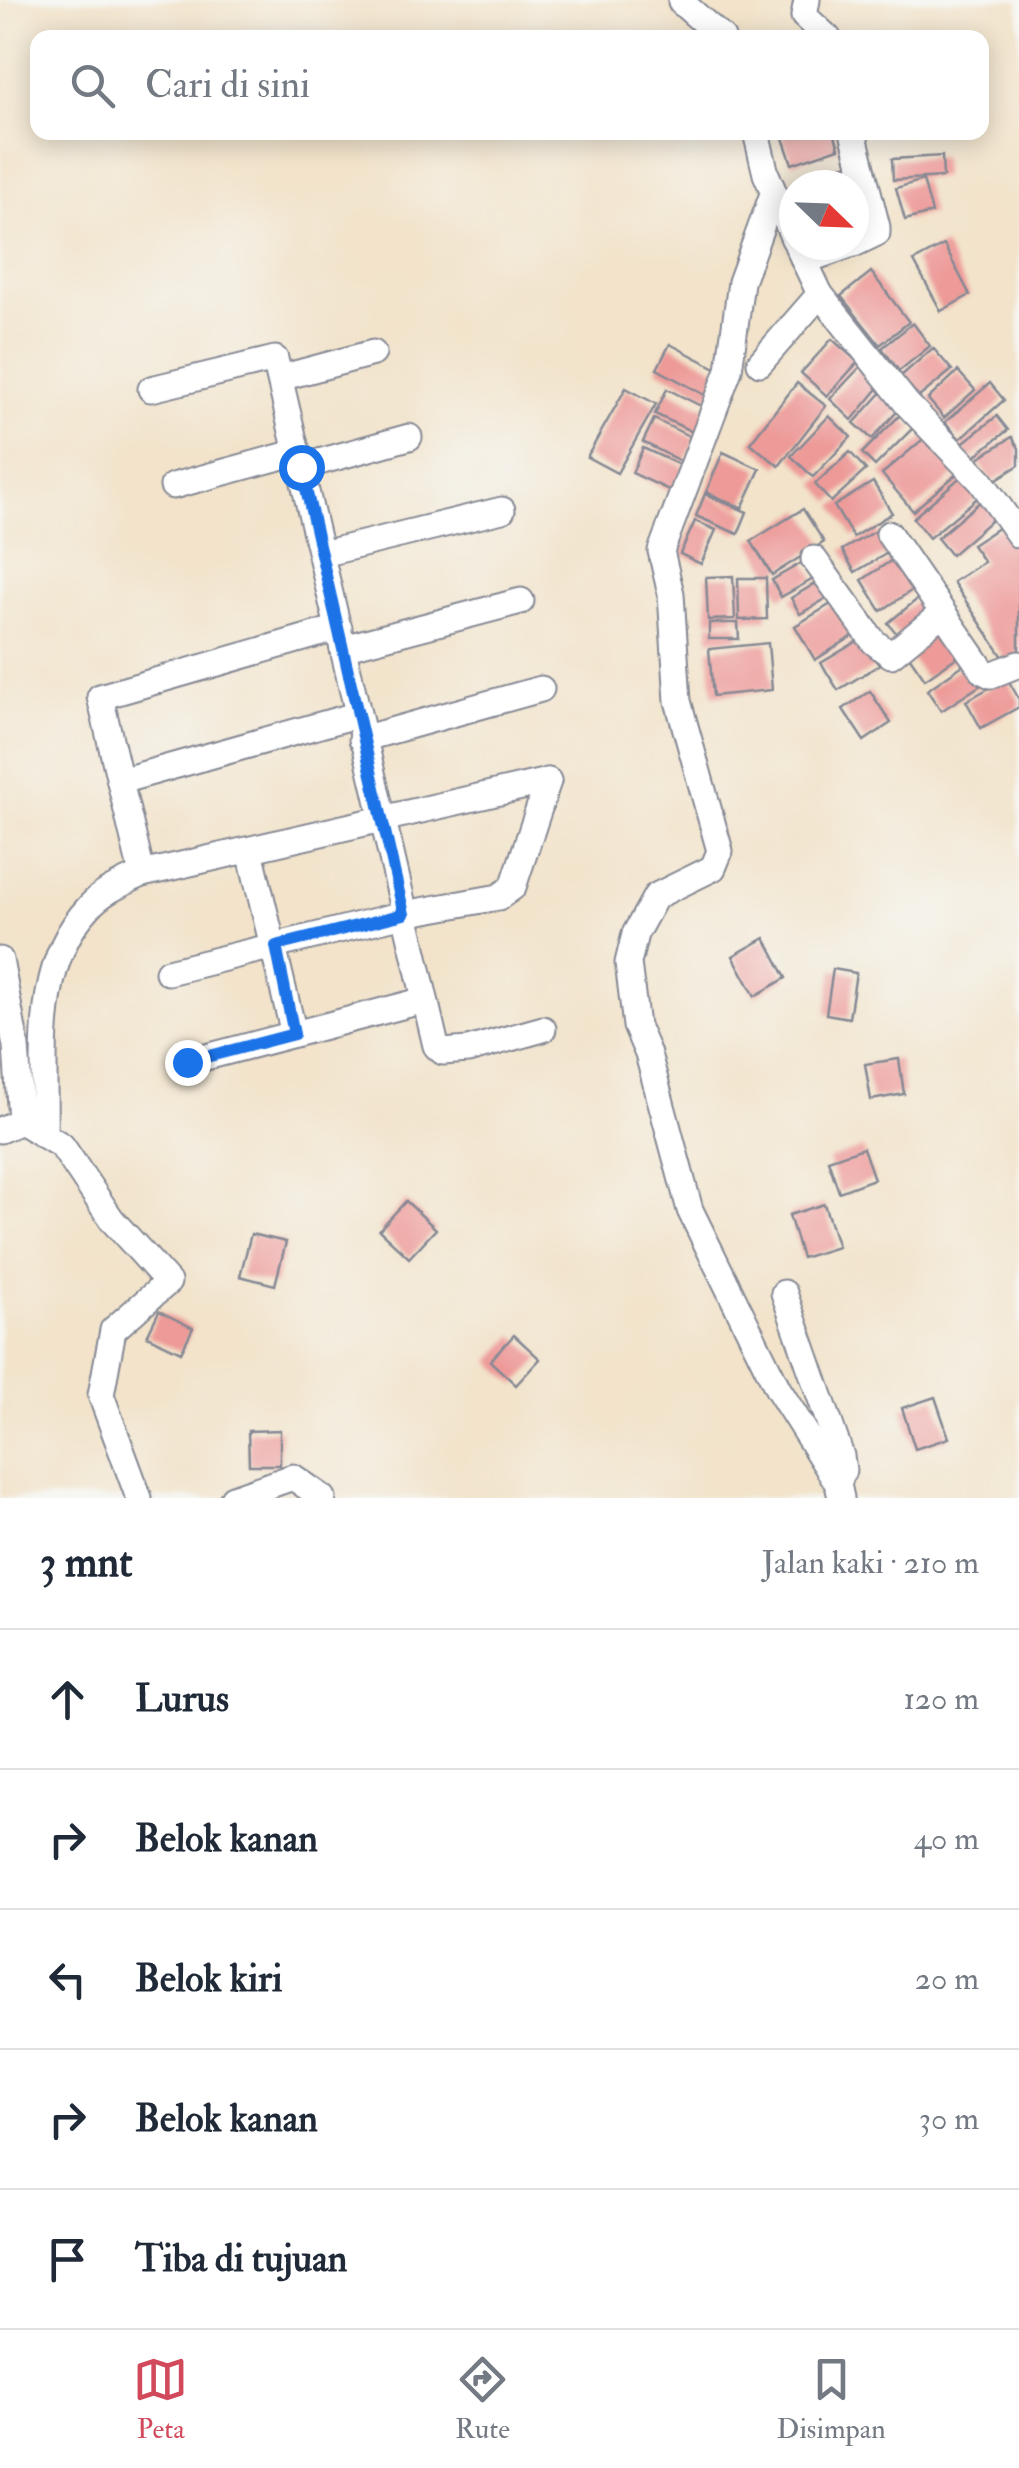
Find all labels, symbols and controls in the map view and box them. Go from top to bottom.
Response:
search box [30,30,989,140]
icon: search [65,58,120,113]
text: Cari di sini [145,61,310,109]
north arrow [779,170,869,260]
route start [279,445,325,491]
route end [165,1040,211,1086]
text: 3 mnt [40,1537,133,1589]
text: Jalan kaki · 210 m [762,1543,979,1583]
icon: ahead [40,1672,95,1727]
text: Lurus [135,1675,229,1723]
text: 120 m [903,1679,979,1719]
icon: right [40,1812,95,1867]
text: Belok kanan [135,1815,318,1863]
text: 40 m [914,1819,979,1859]
icon: left [40,1952,95,2007]
text: Belok kiri [135,1955,282,2003]
text: 20 m [915,1959,979,1999]
icon: right [40,2092,95,2147]
text: Belok kanan [135,2095,318,2143]
text: 30 m [919,2099,979,2139]
icon: arrive [40,2232,95,2287]
text: Tiba di tujuan [135,2235,347,2283]
tab: Peta [133,2352,188,2447]
tab: Rute [455,2352,510,2447]
tab: Disimpan [777,2352,886,2447]

